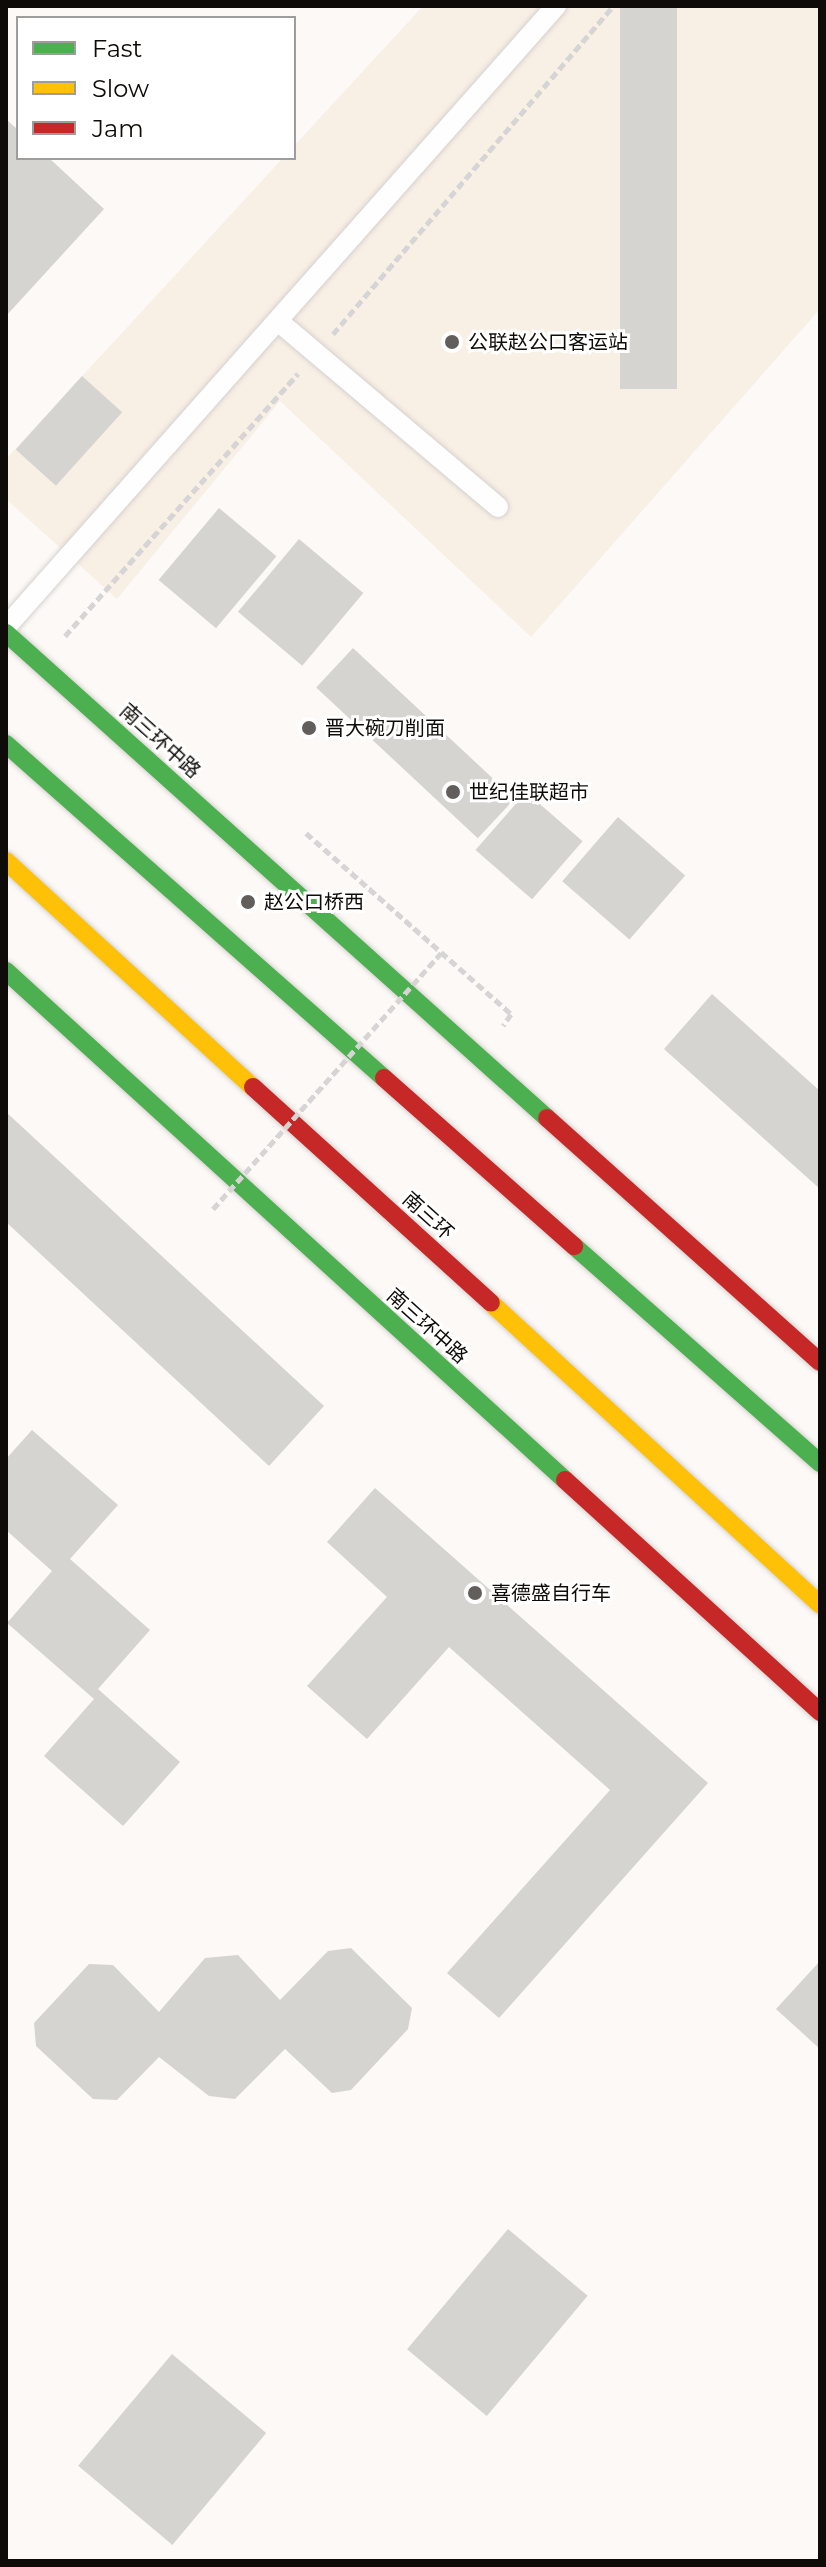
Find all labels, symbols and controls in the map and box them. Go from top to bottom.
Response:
legend [16,16,296,160]
text: Fast [92,34,142,63]
text: Slow [92,74,149,103]
text: Jam [92,114,144,143]
place label: 公联赵公口客运站 [468,330,628,354]
marker: 公联赵公口客运站 [443,333,461,351]
street label: 南三环中路 [115,699,205,783]
place label: 晋大碗刀削面 [325,716,445,740]
marker: 晋大碗刀削面 [300,719,318,737]
place label: 世纪佳联超市 [469,780,589,804]
marker: 世纪佳联超市 [444,783,462,801]
place label: 赵公口桥西 [264,890,364,914]
marker: 赵公口桥西 [239,893,257,911]
street label: 南三环 [398,1187,458,1245]
street label: 南三环中路 [382,1284,472,1368]
place label: 喜德盛自行车 [491,1581,611,1605]
marker: 喜德盛自行车 [466,1584,484,1602]

